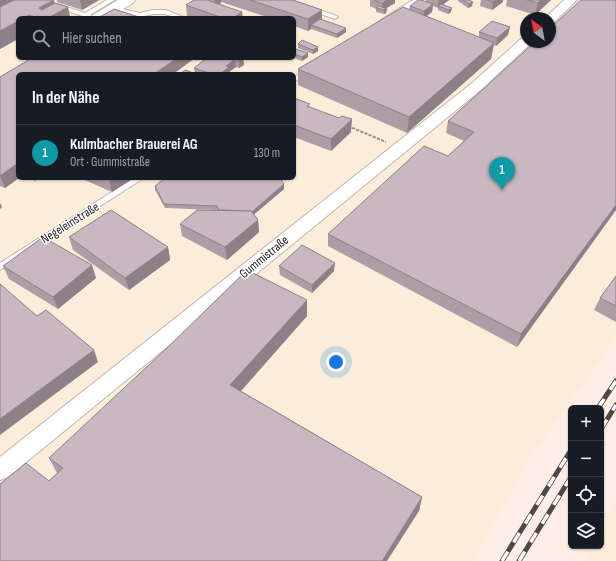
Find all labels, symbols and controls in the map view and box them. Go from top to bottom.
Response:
north arrow [520,12,556,48]
search box [16,16,296,60]
icon: search [30,27,52,49]
text: Hier suchen [62,29,122,48]
text: In der Nähe [32,88,99,108]
text: Kulmbacher Brauerei AG [70,135,198,154]
text: 1 [42,145,48,161]
text: 130 m [254,145,280,161]
text: Ort · Gummistraße [70,154,150,170]
pin: 1 [489,157,515,190]
street label: Negeleinstraße [38,199,102,247]
street label: Gummistraße [236,232,292,282]
your location [326,352,346,372]
map controls [568,405,604,549]
button: + [568,405,604,441]
button: − [568,441,604,477]
button: locate [568,477,604,513]
button: layers [568,513,604,549]

